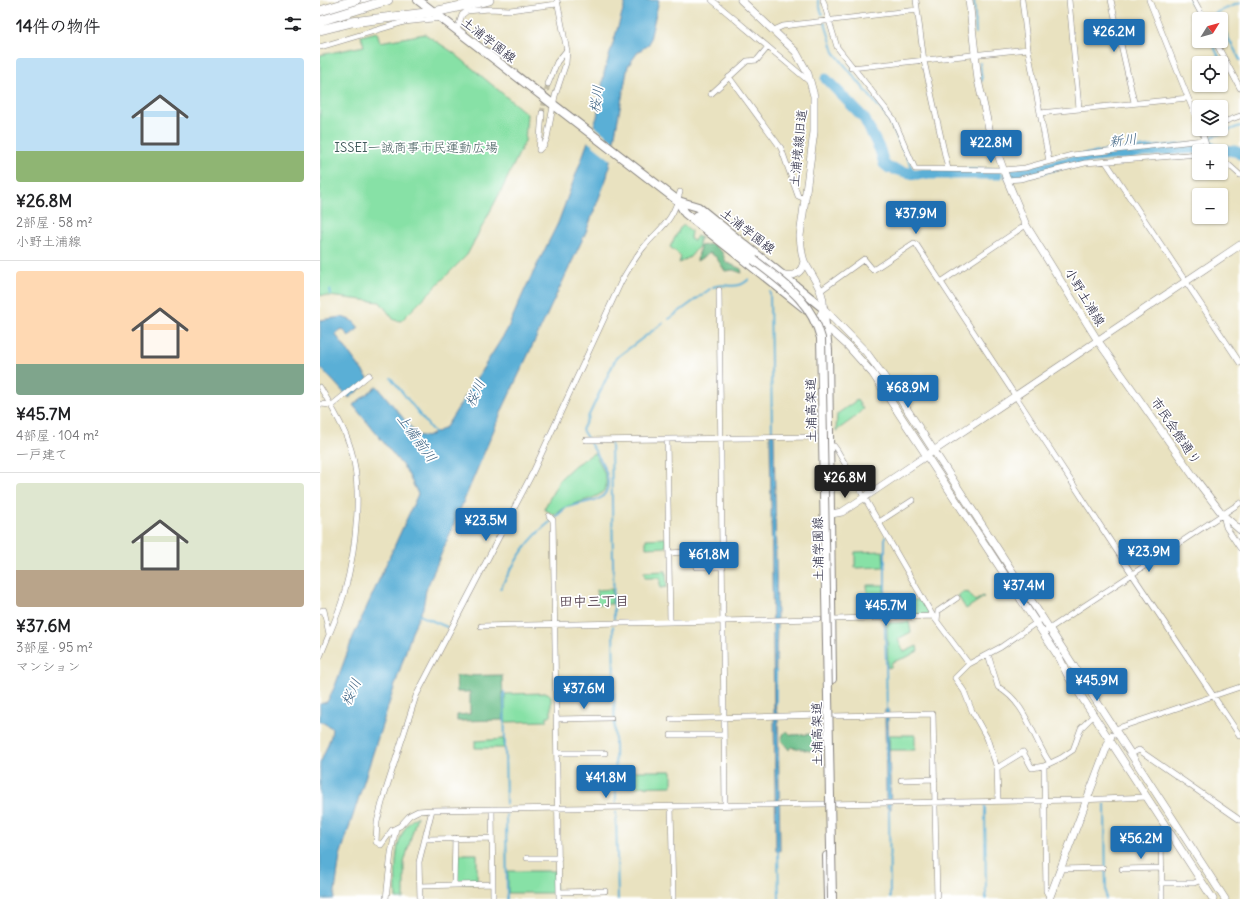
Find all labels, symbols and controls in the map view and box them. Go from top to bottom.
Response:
north arrow [1192,12,1228,48]
map controls [1192,12,1228,224]
icon: filters [282,13,304,35]
street label: 土浦学園線 [458,13,521,67]
text: 14件の物件 [16,15,101,37]
pin: ¥26.2M [1081,19,1147,53]
text: ¥26.2M [1093,23,1135,40]
button: locate [1192,56,1228,92]
icon: home [124,84,196,156]
water label: 桜川 [585,84,607,114]
button: layers [1192,100,1228,136]
street label: 土浦境線旧道 [785,108,811,188]
pin: ¥22.8M [958,130,1024,164]
water label: 新川 [1108,130,1138,150]
text: ¥22.8M [970,134,1012,151]
park label: ISSEI一誠商事市民運動広場 [334,139,498,156]
button: + [1192,144,1228,180]
button: − [1192,188,1228,224]
text: ¥26.8M [16,190,72,212]
pin: ¥37.9M [883,201,949,235]
street label: 土浦学園線 [717,204,780,258]
text: ¥37.9M [895,205,937,222]
text: 2部屋 · 58 m² [16,214,93,231]
text: 小野土浦線 [16,233,81,250]
street label: 小野土浦線 [1061,265,1110,330]
icon: home [124,297,196,369]
pin: ¥68.9M [875,375,941,409]
water label: 桜川 [461,377,489,409]
street label: 土浦高架道 [802,377,820,443]
text: ¥68.9M [886,379,930,396]
street label: 市民会館通り [1147,394,1205,468]
text: ¥45.7M [16,403,71,425]
water label: 上備前川 [393,410,441,466]
text: 4部屋 · 104 m² [16,427,99,444]
text: 一戸建て [16,446,68,463]
pin: ¥26.8M [812,465,878,499]
text: ¥26.8M [824,469,866,486]
pin: ¥23.5M [453,508,519,542]
icon: home [124,509,196,581]
text: ¥23.5M [465,512,507,529]
street label: 土浦学園線 [809,515,827,582]
pin: ¥23.9M [1116,539,1182,573]
pin: ¥61.8M [676,542,742,576]
text: ¥23.9M [1128,543,1170,560]
text: ¥61.8M [688,546,730,563]
pin: ¥37.4M [991,573,1057,607]
text: ¥37.4M [1003,577,1045,594]
district label: 田中三丁目 [559,592,629,610]
pin: ¥45.7M [853,593,919,627]
text: ¥45.7M [865,597,907,614]
text: ¥37.6M [16,615,71,637]
text: 3部屋 · 95 m² [16,639,93,656]
text: マンション [16,658,80,675]
pin: ¥45.9M [1064,668,1130,702]
text: ¥45.9M [1075,672,1119,689]
water label: 桜川 [337,676,365,708]
pin: ¥37.6M [551,676,617,710]
text: ¥37.6M [563,680,605,697]
street label: 土浦高架道 [808,701,826,767]
pin: ¥41.8M [573,765,639,799]
text: ¥41.8M [586,769,626,786]
pin: ¥56.2M [1108,826,1174,860]
text: ¥56.2M [1120,830,1162,847]

